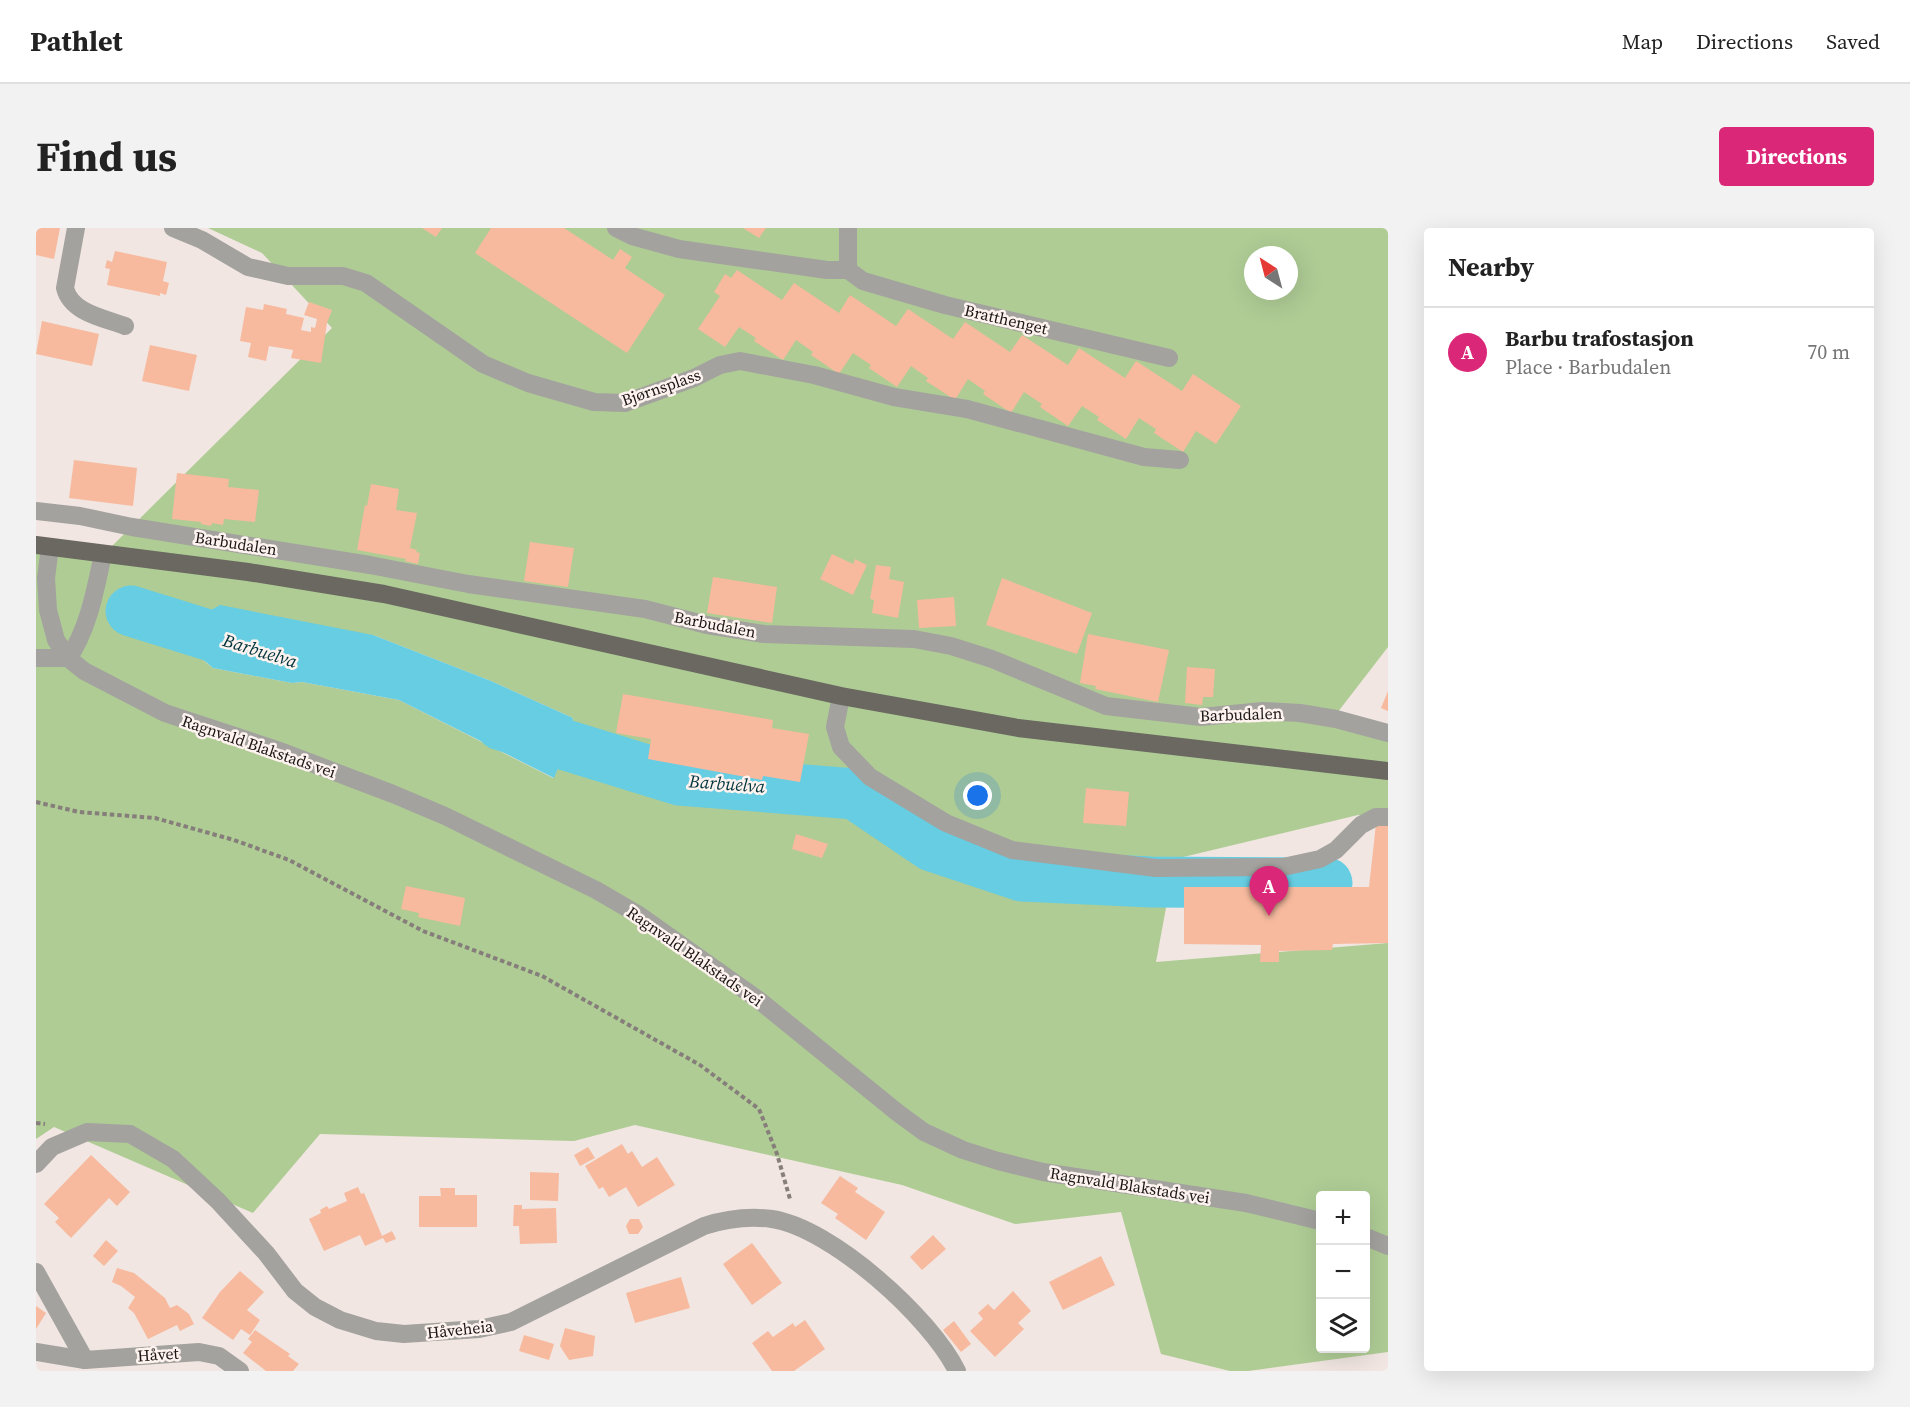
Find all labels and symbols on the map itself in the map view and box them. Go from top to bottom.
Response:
north arrow [1244,246,1298,300]
street label: Bratthenget [962,299,1050,339]
street label: Bjørnsplass [618,363,704,411]
street label: Barbudalen [193,526,279,560]
street label: Barbudalen [672,605,758,643]
water label: Barbuelva [219,627,301,674]
street label: Barbudalen [1199,702,1283,726]
street label: Ragnvald Blakstads vei [179,709,339,783]
water label: Barbuelva [687,768,767,799]
your location [963,781,992,810]
pin: A [1250,866,1288,916]
street label: Ragnvald Blakstads vei [623,901,768,1011]
street label: Ragnvald Blakstads vei [1049,1162,1212,1209]
street label: Håveheia [426,1314,495,1343]
street label: Håvet [137,1342,180,1366]

